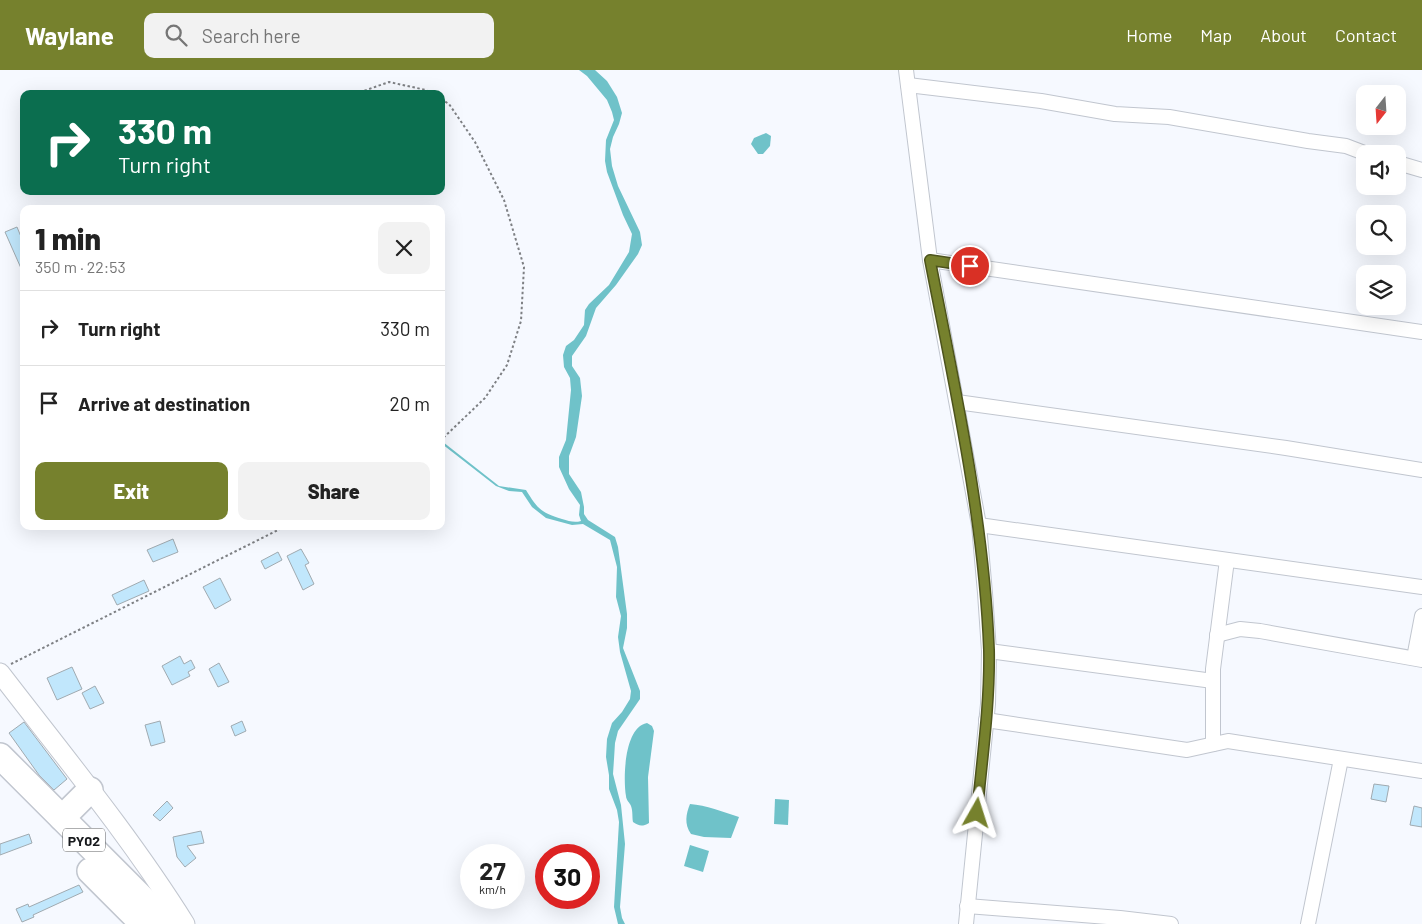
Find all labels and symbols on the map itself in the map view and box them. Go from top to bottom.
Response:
north arrow [1356,85,1406,135]
pin [949,245,991,287]
position arrow [950,786,1002,838]
road number: PY02 [63,828,105,852]
speed limit sign: 30 [535,844,600,909]

